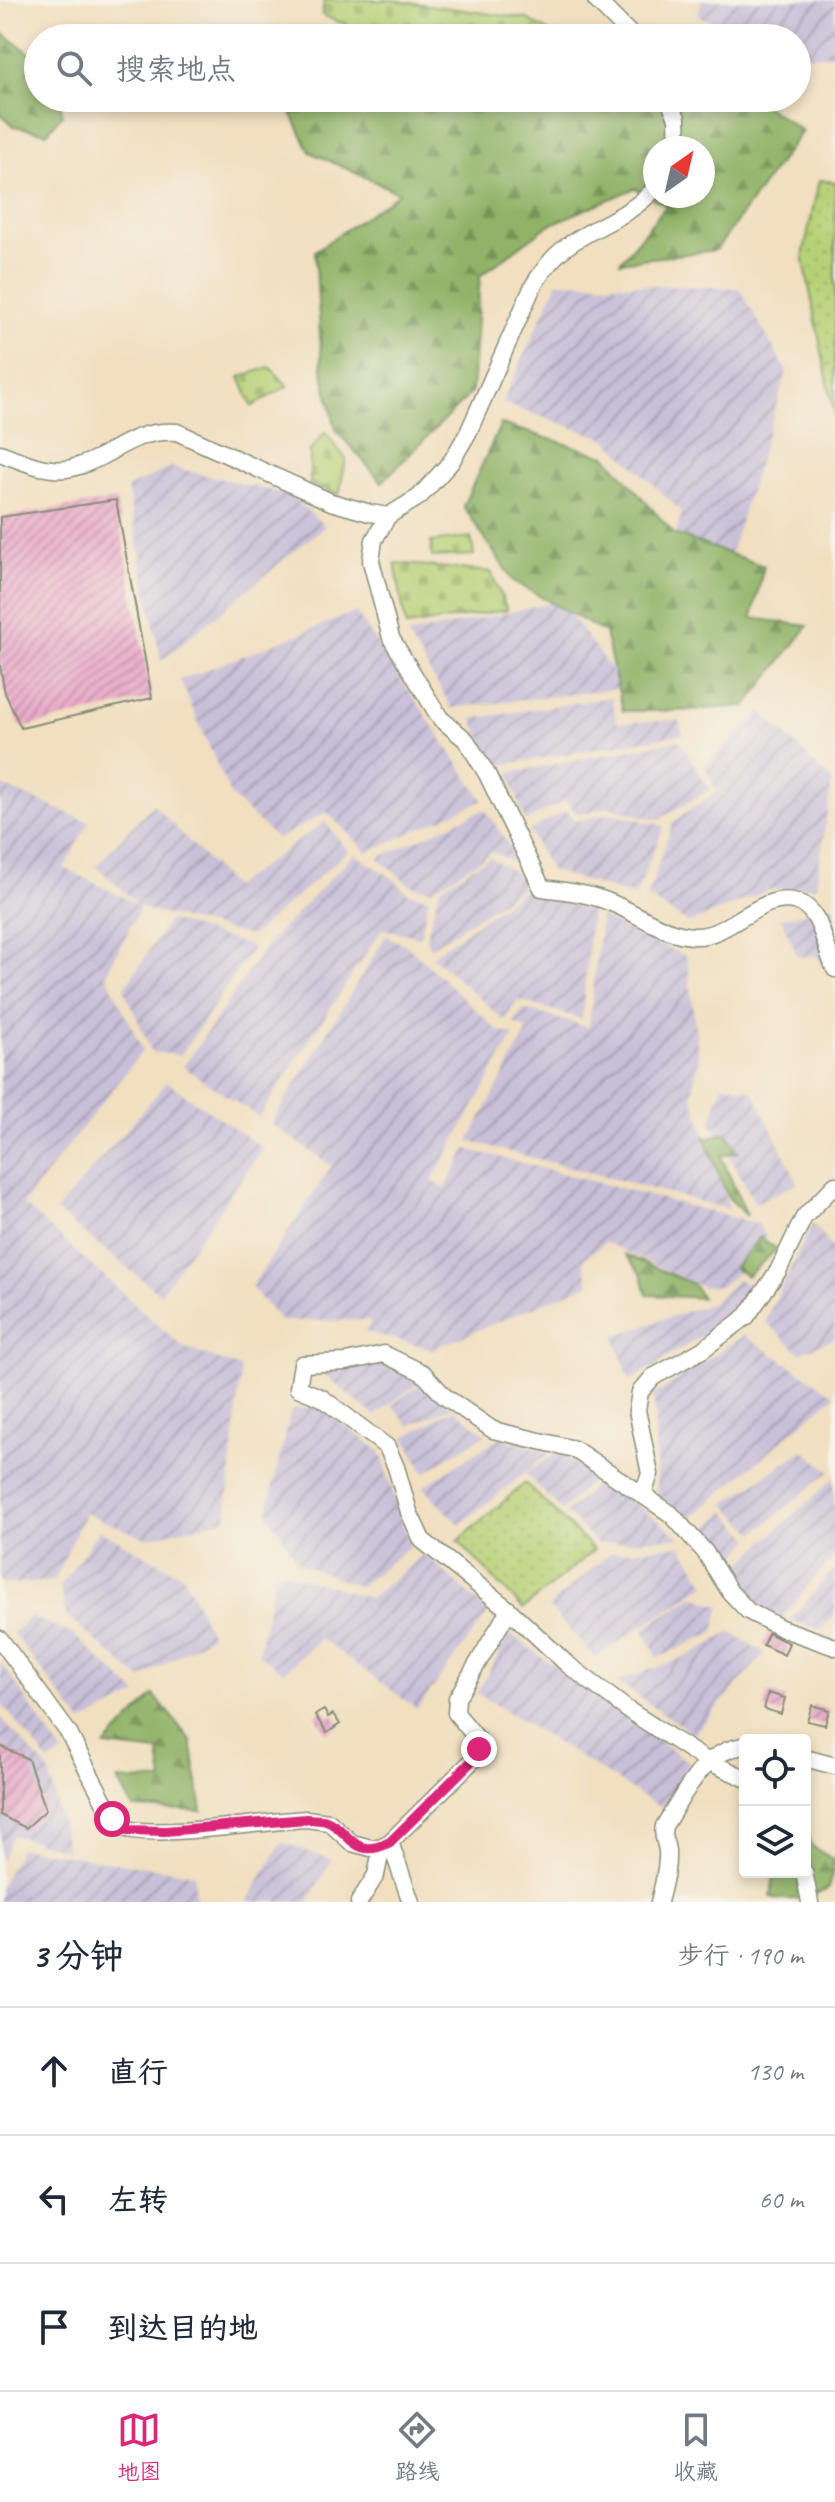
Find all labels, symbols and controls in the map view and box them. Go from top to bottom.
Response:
search box [24,24,811,112]
icon: search [52,46,96,90]
text: 搜索地点 [116,50,236,88]
north arrow [643,136,715,208]
route end [461,1731,497,1767]
map controls [739,1734,811,1878]
button: locate [739,1734,811,1806]
route start [94,1801,130,1837]
button: layers [739,1806,811,1878]
text: 3 分钟 [32,1934,124,1977]
text: 步行 · 190 m [678,1939,803,1972]
icon: ahead [32,2049,76,2093]
text: 直行 [108,2053,168,2091]
text: 130 m [747,2055,803,2088]
icon: left [32,2177,76,2221]
text: 左转 [108,2181,168,2219]
text: 60 m [759,2183,803,2216]
icon: arrive [32,2305,76,2349]
text: 到达目的地 [108,2309,258,2347]
tab: 地图 [117,2408,161,2486]
tab: 路线 [395,2408,440,2486]
tab: 收藏 [674,2408,718,2486]

